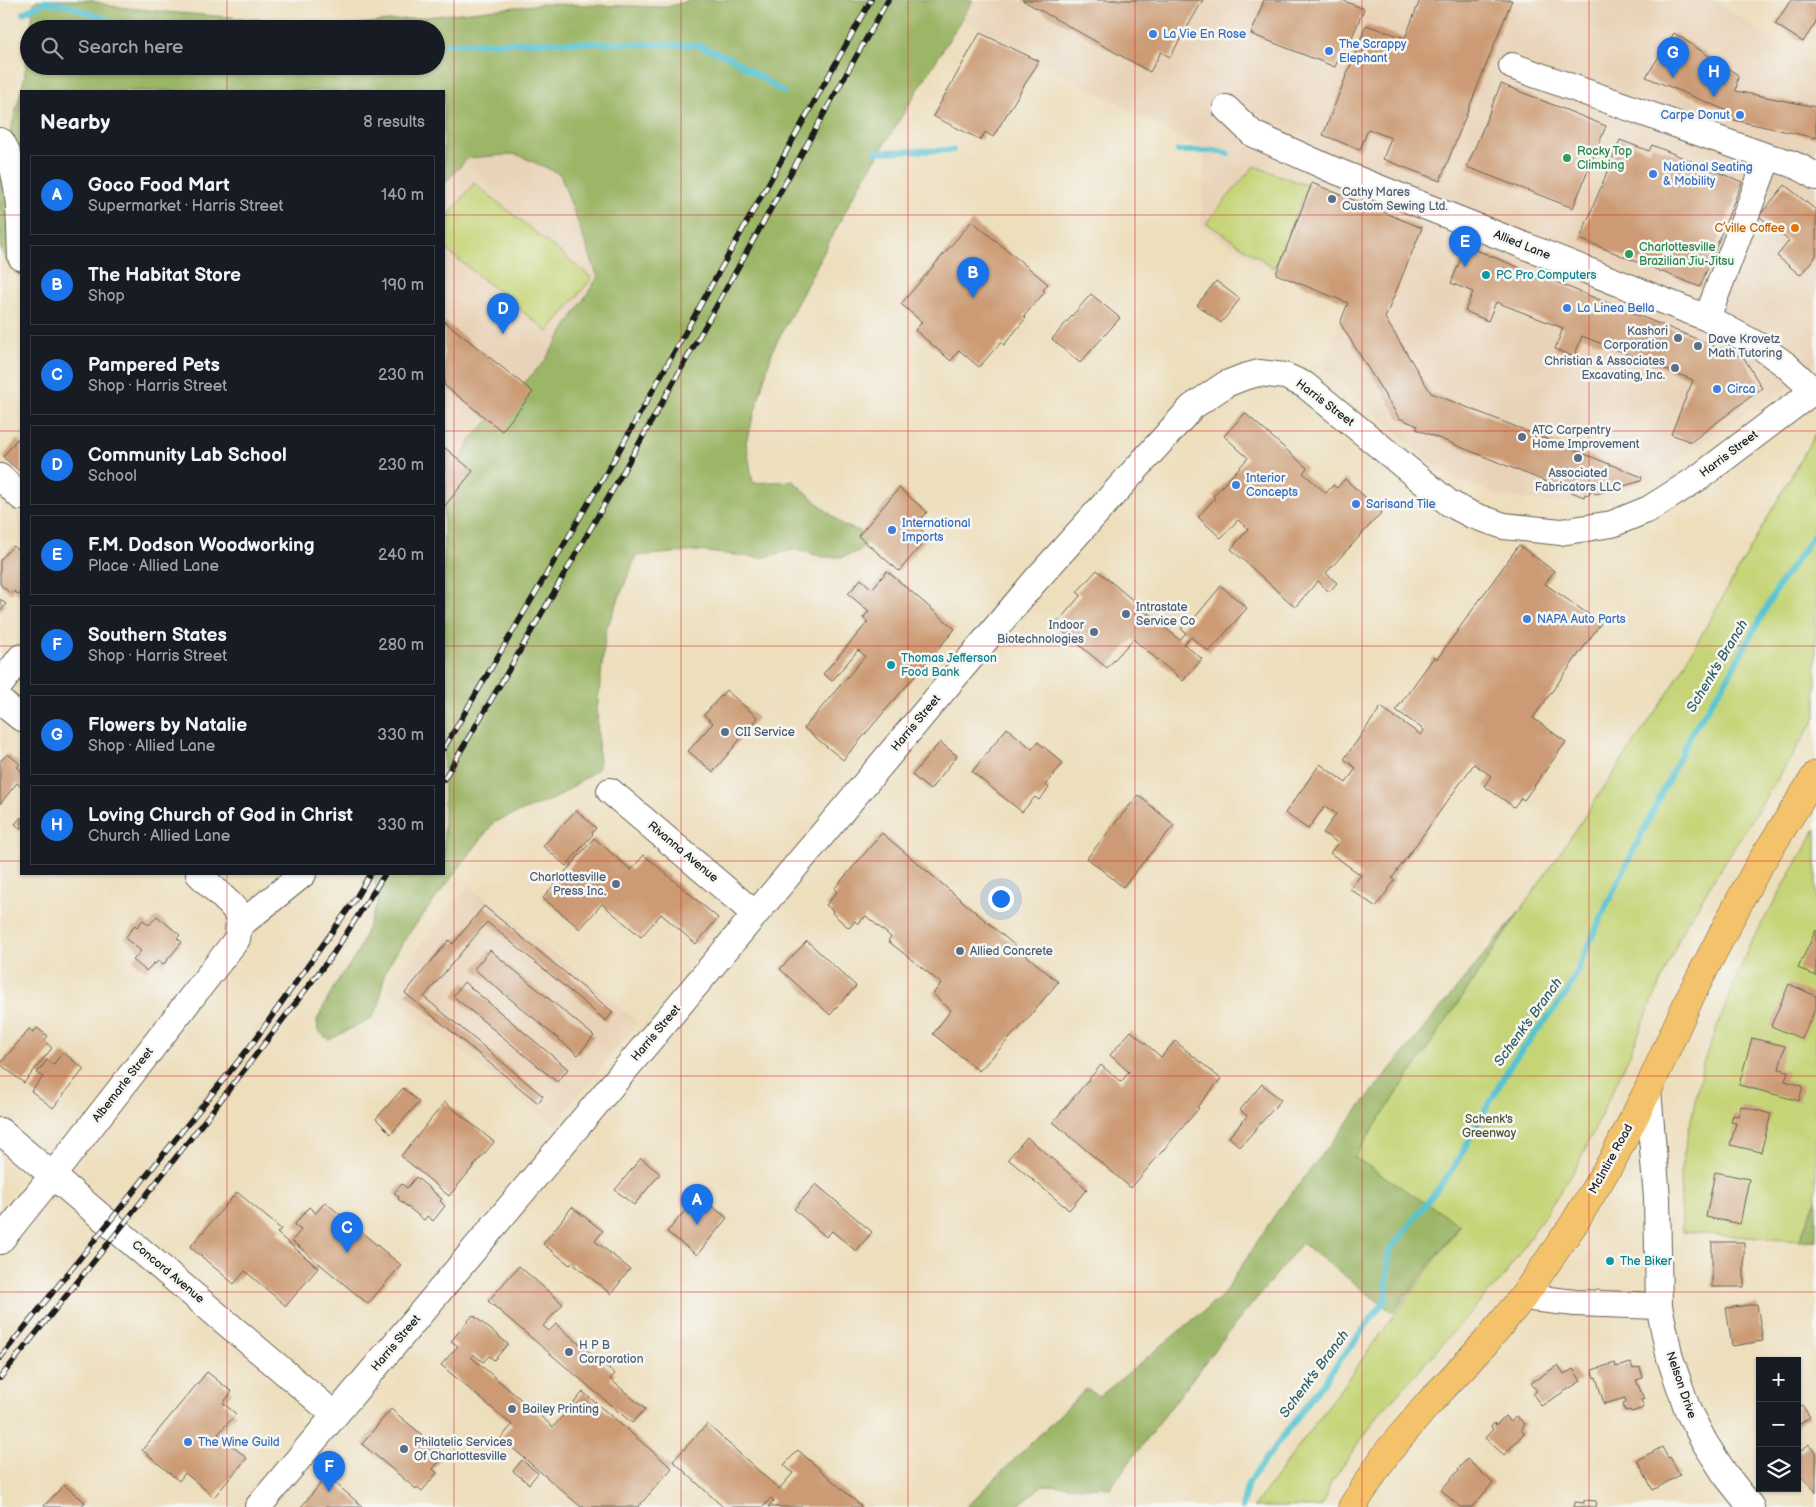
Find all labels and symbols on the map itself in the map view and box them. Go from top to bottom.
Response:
place label: La Vie En Rose [1163,27,1246,42]
marker: La Vie En Rose [1147,28,1159,40]
place label: The Scrappy Elephant [1339,37,1407,66]
pin: G [1657,37,1689,78]
marker: The Scrappy Elephant [1323,45,1335,57]
pin: H [1698,56,1730,97]
place label: Carpe Donut [1661,108,1730,123]
marker: Carpe Donut [1734,109,1746,121]
place label: Rocky Top Climbing [1577,144,1632,173]
marker: Rocky Top Climbing [1561,152,1573,164]
place label: National Seating & Mobility [1663,160,1753,189]
marker: National Seating & Mobility [1647,168,1659,180]
place label: Cathy Mares Custom Sewing Ltd. [1342,185,1448,214]
marker: Cathy Mares Custom Sewing Ltd. [1326,193,1338,205]
place label: C’ville Coffee [1714,221,1785,236]
marker: C’ville Coffee [1789,222,1801,234]
pin: E [1449,226,1481,267]
street label: Allied Lane [1491,227,1553,263]
place label: Charlottesville Brazilian Jiu-Jitsu [1639,240,1734,269]
marker: Charlottesville Brazilian Jiu-Jitsu [1623,248,1635,260]
pin: B [957,257,989,298]
place label: PC Pro Computers [1496,268,1597,283]
marker: PC Pro Computers [1480,269,1492,281]
pin: D [487,293,519,334]
place label: La Linea Bella [1577,301,1655,316]
marker: La Linea Bella [1561,302,1573,314]
place label: Kashori Corporation [1604,324,1668,353]
marker: Kashori Corporation [1672,332,1684,344]
place label: Dave Krovetz Math Tutoring [1708,332,1782,361]
marker: Dave Krovetz Math Tutoring [1692,340,1704,352]
place label: Christian & Associates Excavating, Inc. [1544,354,1665,383]
marker: Christian & Associates Excavating, Inc. [1669,362,1681,374]
street label: Harris Street [1293,376,1357,430]
place label: Circa [1727,382,1756,397]
marker: Circa [1711,383,1723,395]
place label: ATC Carpentry Home Improvement [1532,423,1640,452]
street label: Harris Street [1697,427,1761,481]
marker: ATC Carpentry Home Improvement [1516,431,1528,443]
marker: Associated Fabricators LLC [1572,452,1584,464]
place label: Associated Fabricators LLC [1535,466,1622,495]
place label: Interior Concepts [1246,471,1298,500]
marker: Interior Concepts [1230,479,1242,491]
place label: Sarisand Tile [1366,497,1436,512]
marker: Sarisand Tile [1350,498,1362,510]
place label: International Imports [902,516,970,545]
marker: International Imports [886,524,898,536]
place label: Intrastate Service Co [1136,600,1196,629]
marker: Intrastate Service Co [1120,608,1132,620]
place label: NAPA Auto Parts [1537,612,1626,627]
marker: NAPA Auto Parts [1521,613,1533,625]
water label: Schenk's Branch [1683,616,1752,715]
place label: Indoor Biotechnologies [997,618,1085,647]
marker: Indoor Biotechnologies [1088,626,1100,638]
place label: Thomas Jefferson Food Bank [901,651,997,680]
marker: Thomas Jefferson Food Bank [885,659,897,671]
street label: Harris Street [888,692,944,754]
place label: CII Service [735,725,795,740]
marker: CII Service [719,726,731,738]
street label: Rivanna Avenue [645,818,721,886]
place label: Charlottesville Press Inc. [529,870,606,899]
marker: Charlottesville Press Inc. [610,878,622,890]
your location [988,886,1014,912]
place label: Allied Concrete [970,944,1053,959]
marker: Allied Concrete [954,945,966,957]
water label: Schenk's Branch [1490,974,1566,1070]
street label: Harris Street [628,1002,684,1064]
street label: Albemarle Street [89,1044,157,1125]
park label: Schenk's Greenway [1462,1112,1517,1141]
street label: McIntire Road [1586,1122,1636,1196]
pin: A [681,1184,713,1225]
pin: C [331,1212,363,1253]
street label: Concord Avenue [129,1237,207,1307]
place label: The Biker [1620,1254,1673,1269]
marker: The Biker [1604,1255,1616,1267]
street label: Harris Street [368,1312,424,1374]
water label: Schenk's Branch [1276,1327,1353,1421]
place label: H P B Corporation [579,1338,644,1367]
marker: H P B Corporation [563,1346,575,1358]
street label: Nelson Drive [1663,1350,1699,1420]
place label: Bailey Printing [522,1402,599,1417]
marker: Bailey Printing [506,1403,518,1415]
place label: The Wine Guild [198,1435,280,1450]
place label: Philatelic Services Of Charlottesville [414,1435,512,1464]
marker: The Wine Guild [182,1436,194,1448]
marker: Philatelic Services Of Charlottesville [398,1443,410,1455]
pin: F [313,1451,345,1492]

